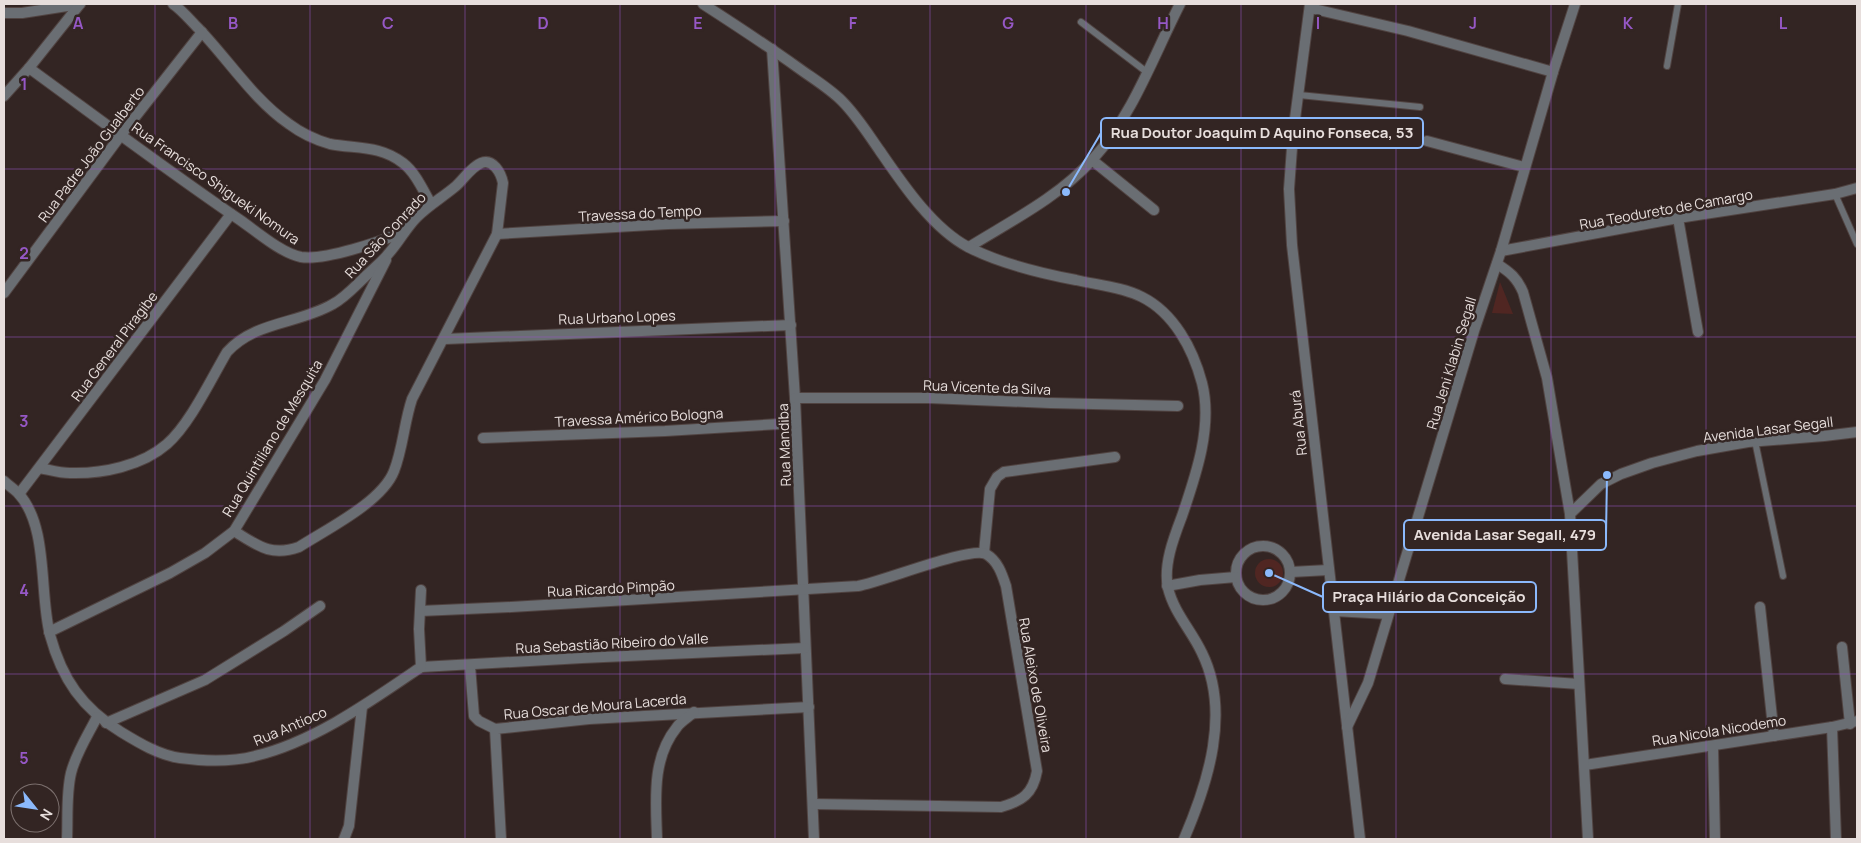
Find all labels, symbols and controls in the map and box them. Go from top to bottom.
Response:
text: A [73,12,84,34]
text: B [228,12,238,34]
text: C [382,12,394,34]
text: D [537,12,549,34]
text: E [693,12,703,34]
text: F [849,12,858,34]
text: G [1002,12,1014,34]
text: H [1157,12,1169,34]
text: I [1316,12,1320,34]
text: J [1469,12,1477,34]
text: K [1623,12,1634,34]
text: L [1779,12,1788,34]
text: 1 [20,73,28,95]
street label: Rua Padre João Gualberto [34,82,148,226]
street label: Rua Francisco Shigueki Nomura [128,118,304,248]
callout: Rua Doutor Joaquim D Aquino Fonseca, 53 [1101,118,1423,148]
text: Rua Doutor Joaquim D Aquino Fonseca, 53 [1111,122,1413,143]
street label: Rua Teodureto de Camargo [1578,184,1754,234]
street label: Rua São Conrado [340,188,430,282]
street label: Travessa do Tempo [578,200,702,226]
text: 2 [19,242,29,264]
street label: Rua General Piragibe [66,287,162,405]
street label: Rua Jeni Klabin Segall [1422,294,1480,432]
street label: Rua Urbano Lopes [558,305,676,329]
street label: Rua Quintiliano de Mesquita [217,356,327,520]
street label: Rua Vicente da Silva [923,375,1051,399]
street label: Rua Aburá [1285,389,1311,457]
street label: Travessa Américo Bologna [554,403,724,431]
street label: Rua Mandiba [773,403,795,487]
text: 3 [19,410,29,432]
street label: Avenida Lasar Segall [1702,412,1834,446]
callout: Avenida Lasar Segall, 479 [1404,520,1606,550]
text: Avenida Lasar Segall, 479 [1414,524,1596,545]
street label: Rua Ricardo Pimpão [547,575,675,601]
text: 4 [19,579,29,601]
callout: Praça Hilário da Conceição [1323,582,1536,612]
text: Praça Hilário da Conceição [1332,586,1526,607]
street label: Rua Aleixo de Oliveira [1015,616,1057,754]
street label: Rua Sebastião Ribeiro do Valle [515,628,709,658]
street label: Rua Oscar de Moura Lacerda [503,689,687,723]
street label: Rua Antioco [250,702,330,750]
street label: Rua Nicola Nicodemo [1651,710,1787,750]
text: 5 [19,747,29,769]
north arrow [10,783,60,833]
text: N [36,806,57,824]

